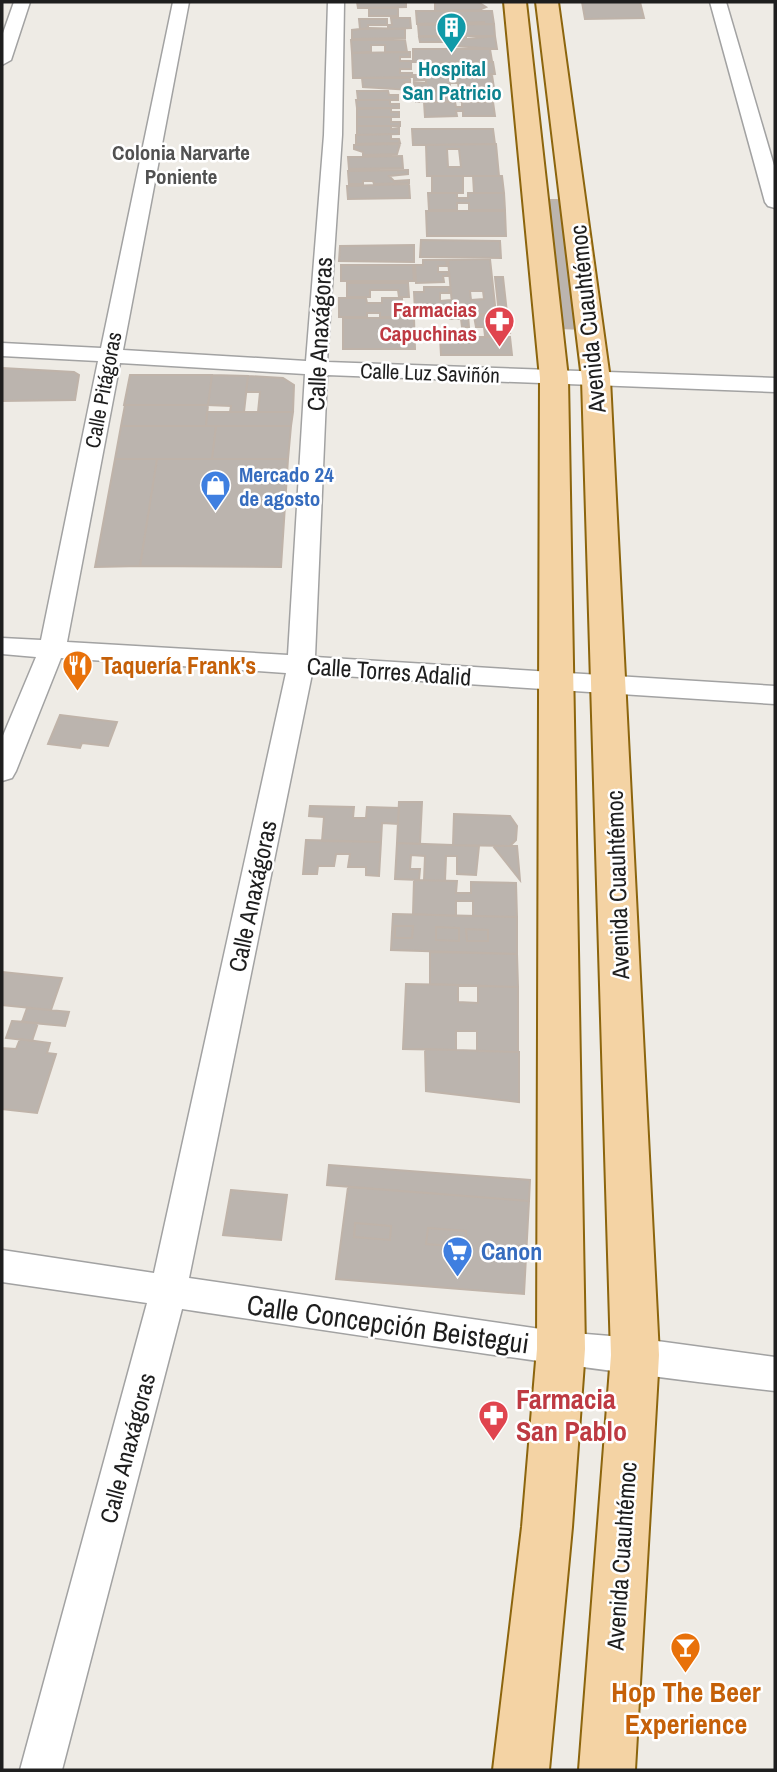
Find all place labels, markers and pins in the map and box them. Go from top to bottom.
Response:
building icon: Hospital San Patricio [435,11,469,55]
place label: Hospital San Patricio [402,54,502,107]
place label: Farmacias Capuchinas [379,295,477,348]
pharmacy icon: Farmacias Capuchinas [483,304,517,348]
place label: Mercado 24 de agosto [239,460,334,513]
shop icon: Mercado 24 de agosto [199,469,233,513]
restaurant icon: Taquería Frank's [61,648,95,692]
place label: Taquería Frank's [101,649,256,681]
supermarket icon: Canon [441,1234,475,1278]
place label: Canon [481,1235,542,1267]
place label: Farmacia San Pablo [516,1380,627,1450]
pharmacy icon: Farmacia San Pablo [476,1398,510,1442]
bar icon: Hop The Beer Experience [669,1631,703,1675]
place label: Hop The Beer Experience [611,1673,761,1743]

